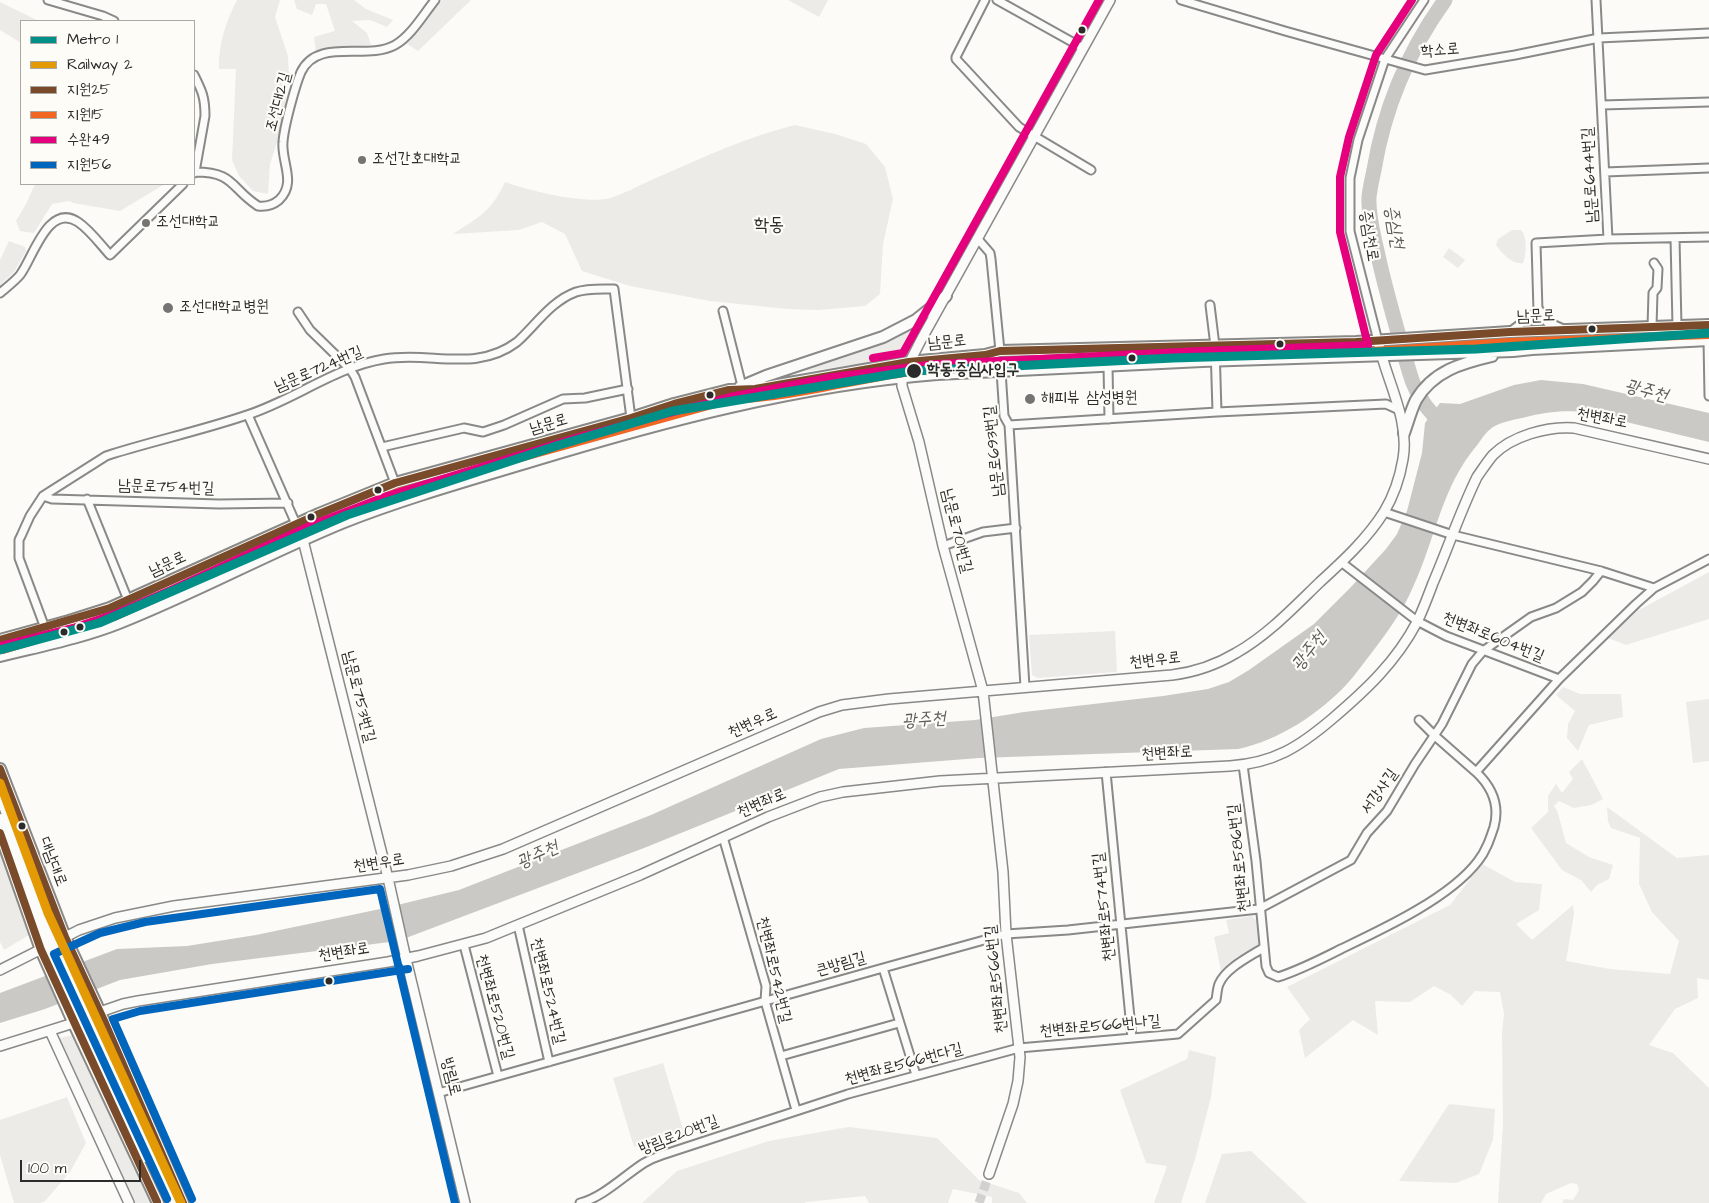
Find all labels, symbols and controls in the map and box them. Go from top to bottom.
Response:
legend [20,20,195,185]
unlabelled marker [1077,25,1087,35]
text: Metro 1 [67,29,118,50]
street label: 학소로 [1420,40,1460,62]
text: Railway 2 [67,54,133,75]
street label: 조선대2길 [262,70,296,134]
text: 지원25 [67,79,110,100]
text: 지원15 [67,104,104,125]
street label: 남문로644번길 [1579,126,1603,224]
text: 수완49 [67,129,110,150]
place label: 조선간호대학교 [372,150,462,170]
text: 지원56 [67,154,111,175]
marker: 조선간호대학교 [356,154,368,166]
water label: 증심천 [1379,204,1407,250]
street label: 증심천로 [1354,209,1382,263]
place label: 조선대학교 [156,213,220,233]
district label: 학동 [754,215,784,237]
marker: 조선대학교 [140,217,152,229]
place label: 조선대학교병원 [179,298,269,318]
marker: 조선대학교병원 [161,301,175,315]
street label: 남문로 [1516,307,1556,327]
unlabelled marker [1587,324,1597,334]
street label: 남문로 [927,331,967,355]
unlabelled marker [1275,339,1285,349]
street label: 남문로724번길 [272,343,366,397]
unlabelled marker [1127,353,1137,363]
place label: 학동·증심사입구 [927,361,1019,381]
marker: 학동·증심사입구 [905,362,923,380]
water label: 광주천 [1622,376,1670,408]
place label: 해피뷰 삼성병원 [1041,389,1138,409]
unlabelled marker [705,390,715,400]
marker: 해피뷰 삼성병원 [1023,392,1037,406]
street label: 남문로693번길 [981,404,1009,498]
street label: 천변좌로 [1575,405,1629,433]
street label: 남문로 [528,410,570,440]
street label: 남문로754번길 [117,477,215,499]
unlabelled marker [373,485,383,495]
street label: 남문로701번길 [936,487,976,575]
unlabelled marker [306,512,316,522]
street label: 남문로 [146,548,190,582]
street label: 천변좌로604번길 [1439,609,1547,667]
unlabelled marker [75,622,85,632]
unlabelled marker [59,627,69,637]
water label: 광주천 [1288,628,1332,676]
street label: 남문로753번길 [337,649,379,745]
street label: 천변우로 [1128,649,1182,673]
street label: 천변우로 [726,705,780,743]
water label: 광주천 [902,709,946,733]
street label: 천변좌로 [1141,743,1193,765]
street label: 서강사길 [1357,765,1403,819]
street label: 천변좌로 [735,785,789,823]
street label: 천변좌로586번길 [1225,803,1255,913]
unlabelled marker [17,821,27,831]
street label: 대남대로 [34,835,70,889]
water label: 광주천 [514,837,562,875]
street label: 천변우로 [352,850,406,878]
street label: 천변좌로574번길 [1090,852,1120,962]
street label: 천변좌로542번길 [751,915,795,1025]
street label: 천변좌로566번길 [982,924,1012,1034]
street label: 천변좌로524번길 [525,936,569,1046]
street label: 천변좌로 [317,939,371,967]
street label: 큰방림길 [814,949,868,981]
street label: 천변좌로520번길 [471,952,517,1062]
unlabelled marker [324,976,334,986]
street label: 천변좌로566번나길 [1039,1012,1161,1042]
street label: 천변좌로566번다길 [843,1040,965,1090]
street label: 방림로 [436,1056,464,1098]
street label: 방림로20번길 [637,1112,721,1160]
scale bar [22,1150,144,1182]
text: 100 m [28,1158,67,1179]

